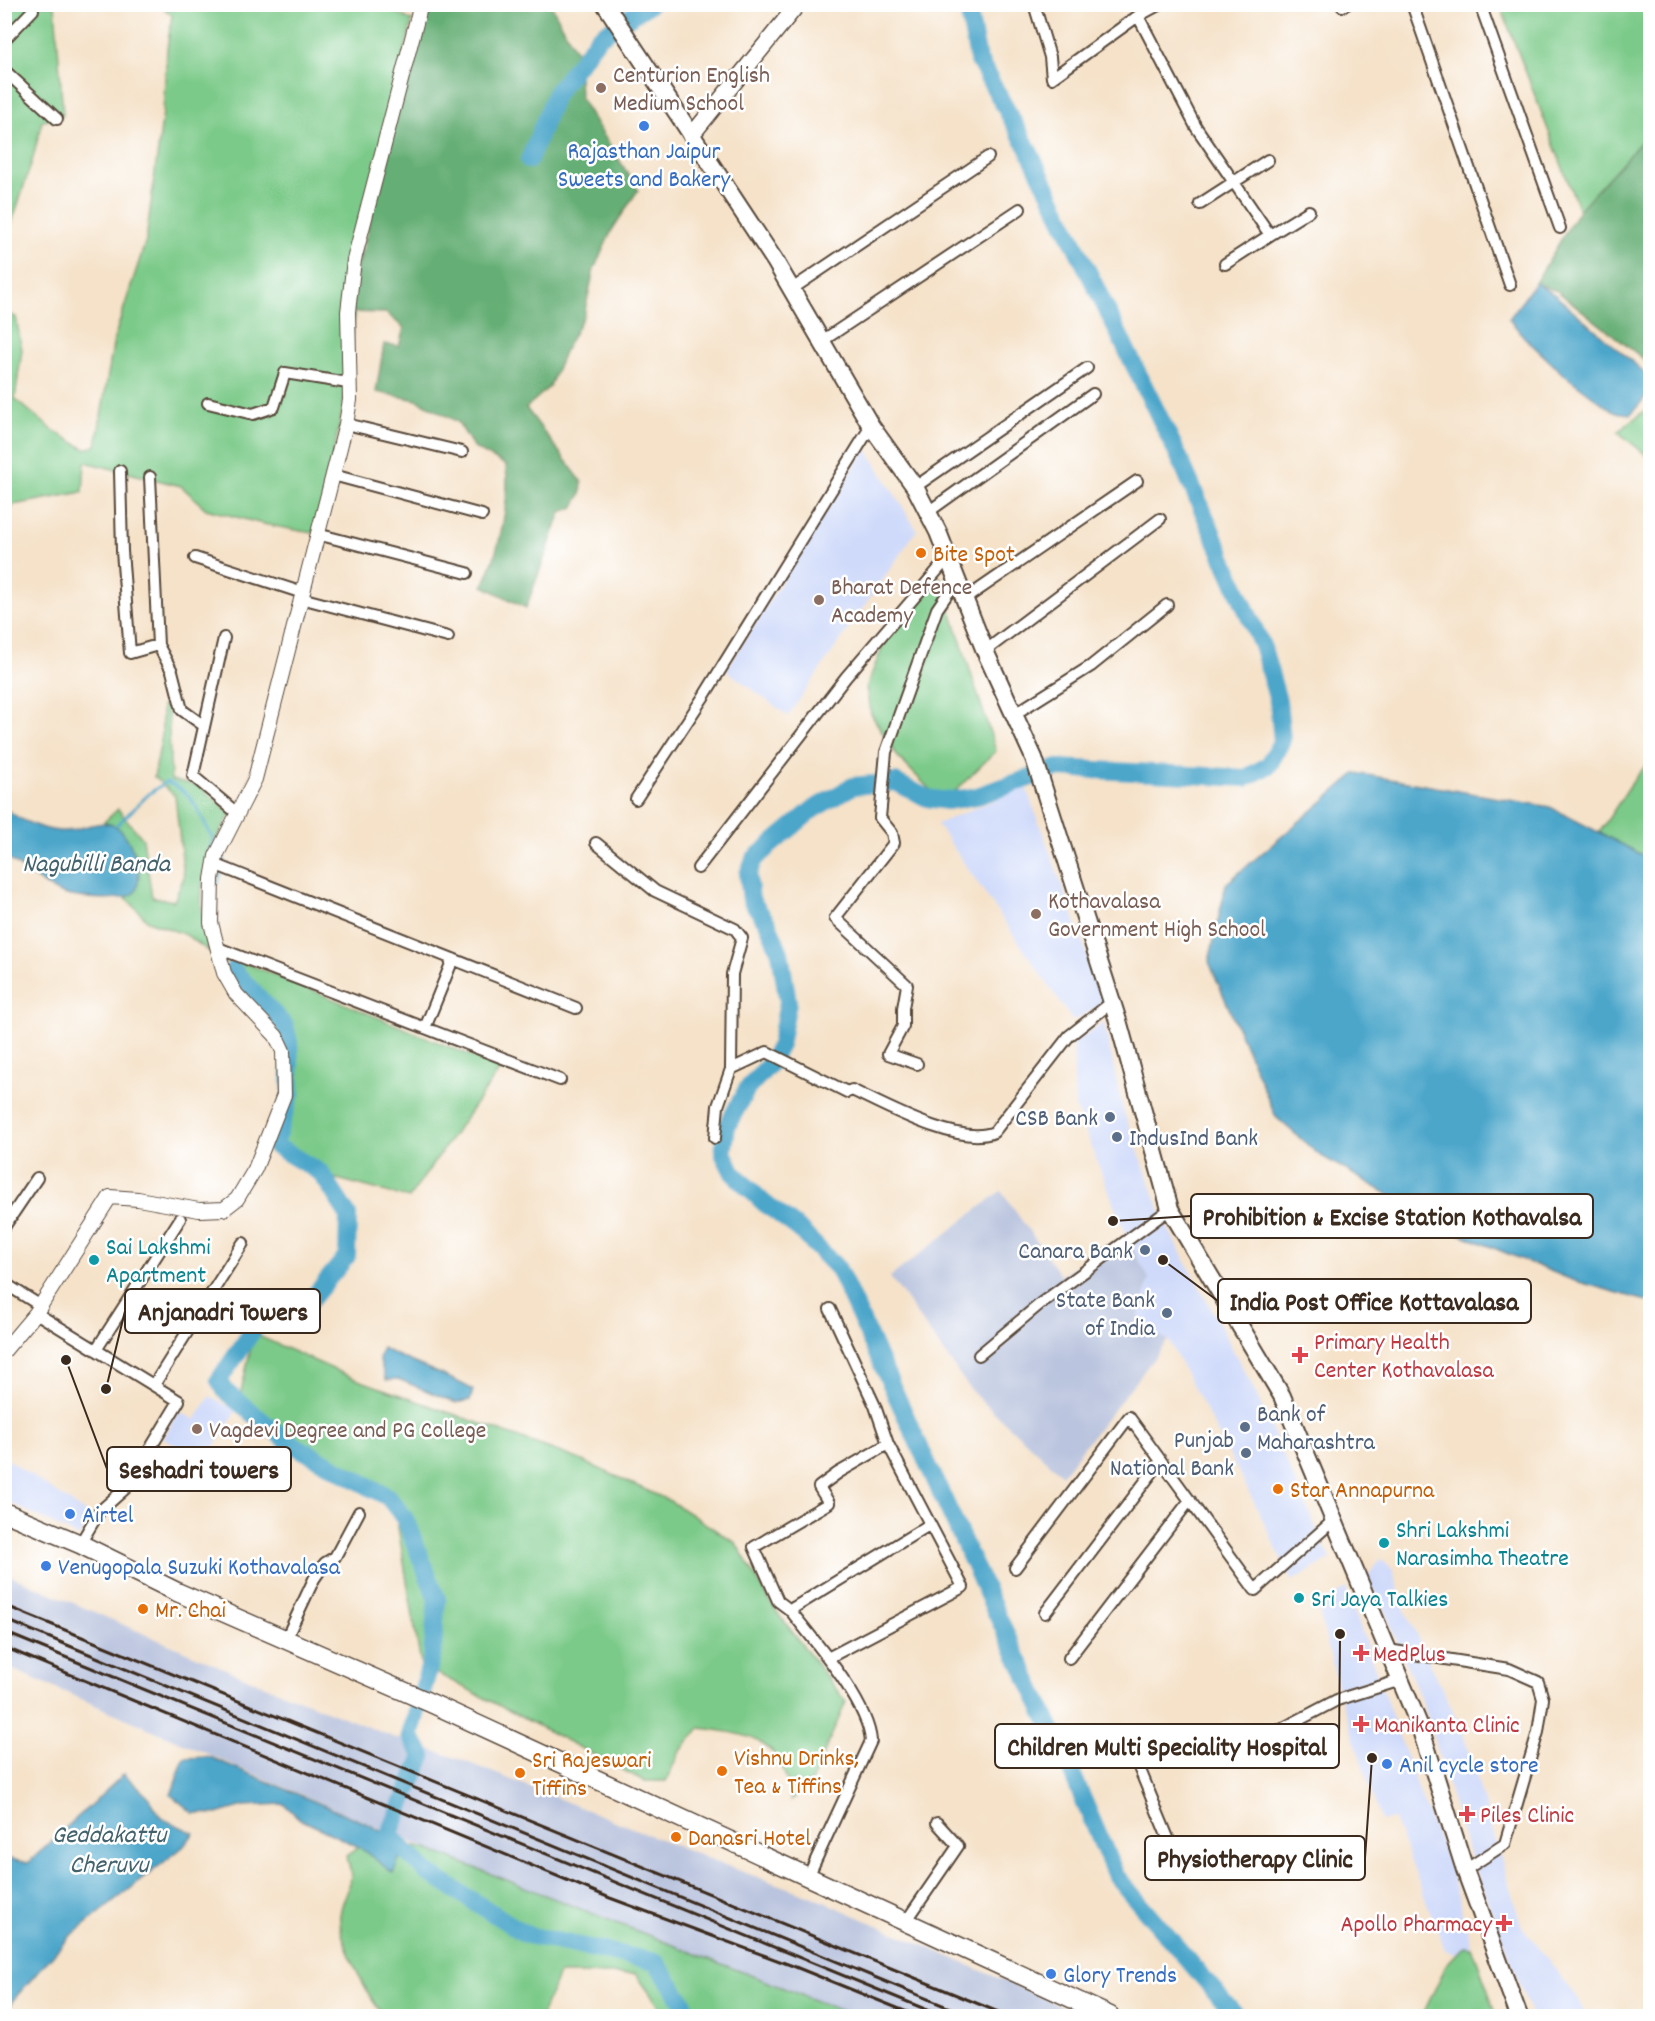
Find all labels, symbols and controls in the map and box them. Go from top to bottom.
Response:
place label: Centurion English Medium School [613,60,770,122]
marker: Centurion English Medium School [594,81,608,95]
marker: Rajasthan Jaipur Sweets and Bakery [637,119,651,133]
place label: Rajasthan Jaipur Sweets and Bakery [558,136,731,198]
place label: Bite Spot [933,539,1015,573]
marker: Bite Spot [914,546,928,560]
place label: Bharat Defence Academy [831,572,972,634]
marker: Bharat Defence Academy [812,593,826,607]
water label: Nagubilli Banda [22,847,172,884]
place label: Kothavalasa Government High School [1048,886,1266,948]
marker: Kothavalasa Government High School [1029,907,1043,921]
place label: CSB Bank [1015,1103,1098,1137]
marker: CSB Bank [1103,1110,1117,1124]
place label: IndusInd Bank [1129,1123,1258,1157]
marker: IndusInd Bank [1110,1130,1124,1144]
callout: Prohibition & Excise Station Kothavalsa [1191,1194,1593,1238]
text: Prohibition & Excise Station Kothavalsa [1203,1201,1582,1238]
place label: Sai Lakshmi Apartment [106,1232,211,1294]
place label: Canara Bank [1018,1236,1133,1270]
marker: Canara Bank [1138,1243,1152,1257]
marker: Sai Lakshmi Apartment [87,1253,101,1267]
callout: India Post Office Kottavalasa [1218,1279,1531,1323]
place label: State Bank of India [1056,1285,1156,1347]
text: India Post Office Kottavalasa [1230,1286,1519,1323]
callout: Anjanadri Towers [125,1289,320,1333]
text: Anjanadri Towers [138,1296,308,1333]
marker: State Bank of India [1160,1306,1174,1320]
place label: Primary Health Center Kothavalasa [1314,1327,1495,1389]
marker: Primary Health Center Kothavalasa [1291,1346,1309,1364]
place label: Bank of Maharashtra [1257,1399,1376,1461]
place label: Vagdevi Degree and PG College [209,1415,486,1449]
marker: Bank of Maharashtra [1238,1420,1252,1434]
marker: Vagdevi Degree and PG College [190,1422,204,1436]
place label: Punjab National Bank [1110,1425,1234,1487]
marker: Punjab National Bank [1239,1446,1253,1460]
callout: Seshadri towers [107,1447,291,1491]
text: Seshadri towers [119,1454,279,1491]
place label: Star Annapurna [1290,1475,1435,1509]
marker: Star Annapurna [1271,1482,1285,1496]
place label: Airtel [82,1500,134,1534]
marker: Airtel [63,1507,77,1521]
place label: Shri Lakshmi Narasimha Theatre [1396,1515,1569,1577]
marker: Shri Lakshmi Narasimha Theatre [1377,1536,1391,1550]
place label: Venugopala Suzuki Kothavalasa [58,1552,341,1586]
marker: Venugopala Suzuki Kothavalasa [39,1559,53,1573]
place label: Sri Jaya Talkies [1311,1584,1448,1618]
marker: Sri Jaya Talkies [1292,1591,1306,1605]
place label: Mr. Chai [155,1595,226,1629]
marker: Mr. Chai [136,1602,150,1616]
place label: MedPlus [1373,1639,1446,1673]
marker: MedPlus [1354,1646,1368,1660]
place label: Manikanta Clinic [1374,1710,1520,1744]
marker: Manikanta Clinic [1352,1715,1370,1733]
callout: Children Multi Speciality Hospital [995,1724,1339,1768]
text: Children Multi Speciality Hospital [1007,1731,1328,1768]
place label: Vishnu Drinks, Tea & Tiffins [734,1743,859,1805]
place label: Sri Rajeswari Tiffins [532,1745,651,1807]
place label: Anil cycle store [1399,1750,1539,1784]
marker: Anil cycle store [1380,1757,1394,1771]
marker: Vishnu Drinks, Tea & Tiffins [715,1764,729,1778]
marker: Sri Rajeswari Tiffins [513,1766,527,1780]
place label: Piles Clinic [1480,1800,1574,1834]
marker: Piles Clinic [1458,1805,1476,1823]
water label: Geddakattu Cheruvu [52,1818,168,1885]
place label: Danasri Hotel [688,1823,811,1857]
marker: Danasri Hotel [669,1830,683,1844]
callout: Physiotherapy Clinic [1145,1836,1365,1880]
text: Physiotherapy Clinic [1157,1843,1353,1880]
place label: Apollo Pharmacy [1340,1909,1493,1943]
marker: Apollo Pharmacy [1497,1916,1511,1930]
place label: Glory Trends [1063,1960,1177,1994]
marker: Glory Trends [1044,1967,1058,1981]

